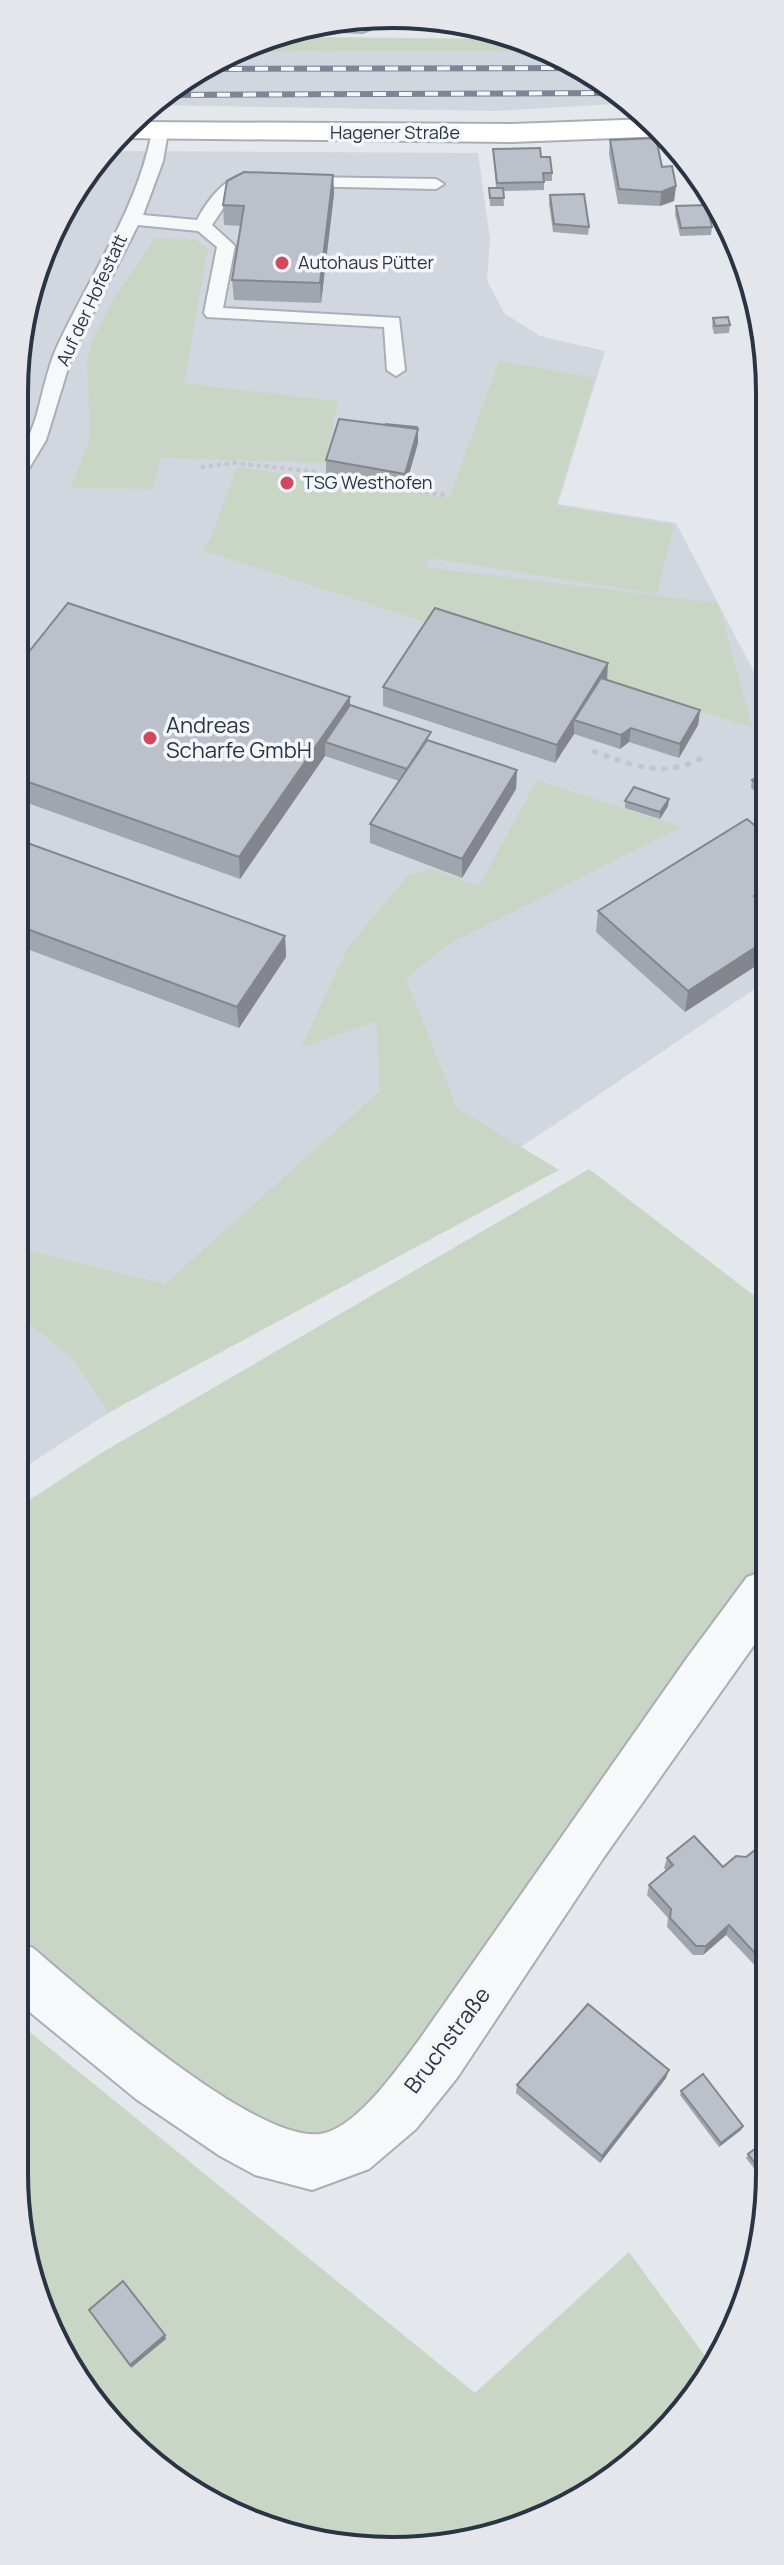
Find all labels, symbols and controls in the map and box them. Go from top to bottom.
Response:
street label: Hagener Straße [330,120,460,144]
street label: Auf der Hofestatt [50,230,132,369]
place label: Autohaus Pütter [298,250,434,274]
marker: Autohaus Pütter [273,254,291,272]
place label: TSG Westhofen [303,470,432,494]
marker: TSG Westhofen [278,474,296,492]
place label: Andreas Scharfe GmbH [166,710,312,765]
marker: Andreas Scharfe GmbH [141,729,159,747]
street label: Bruchstraße [397,1981,497,2099]

